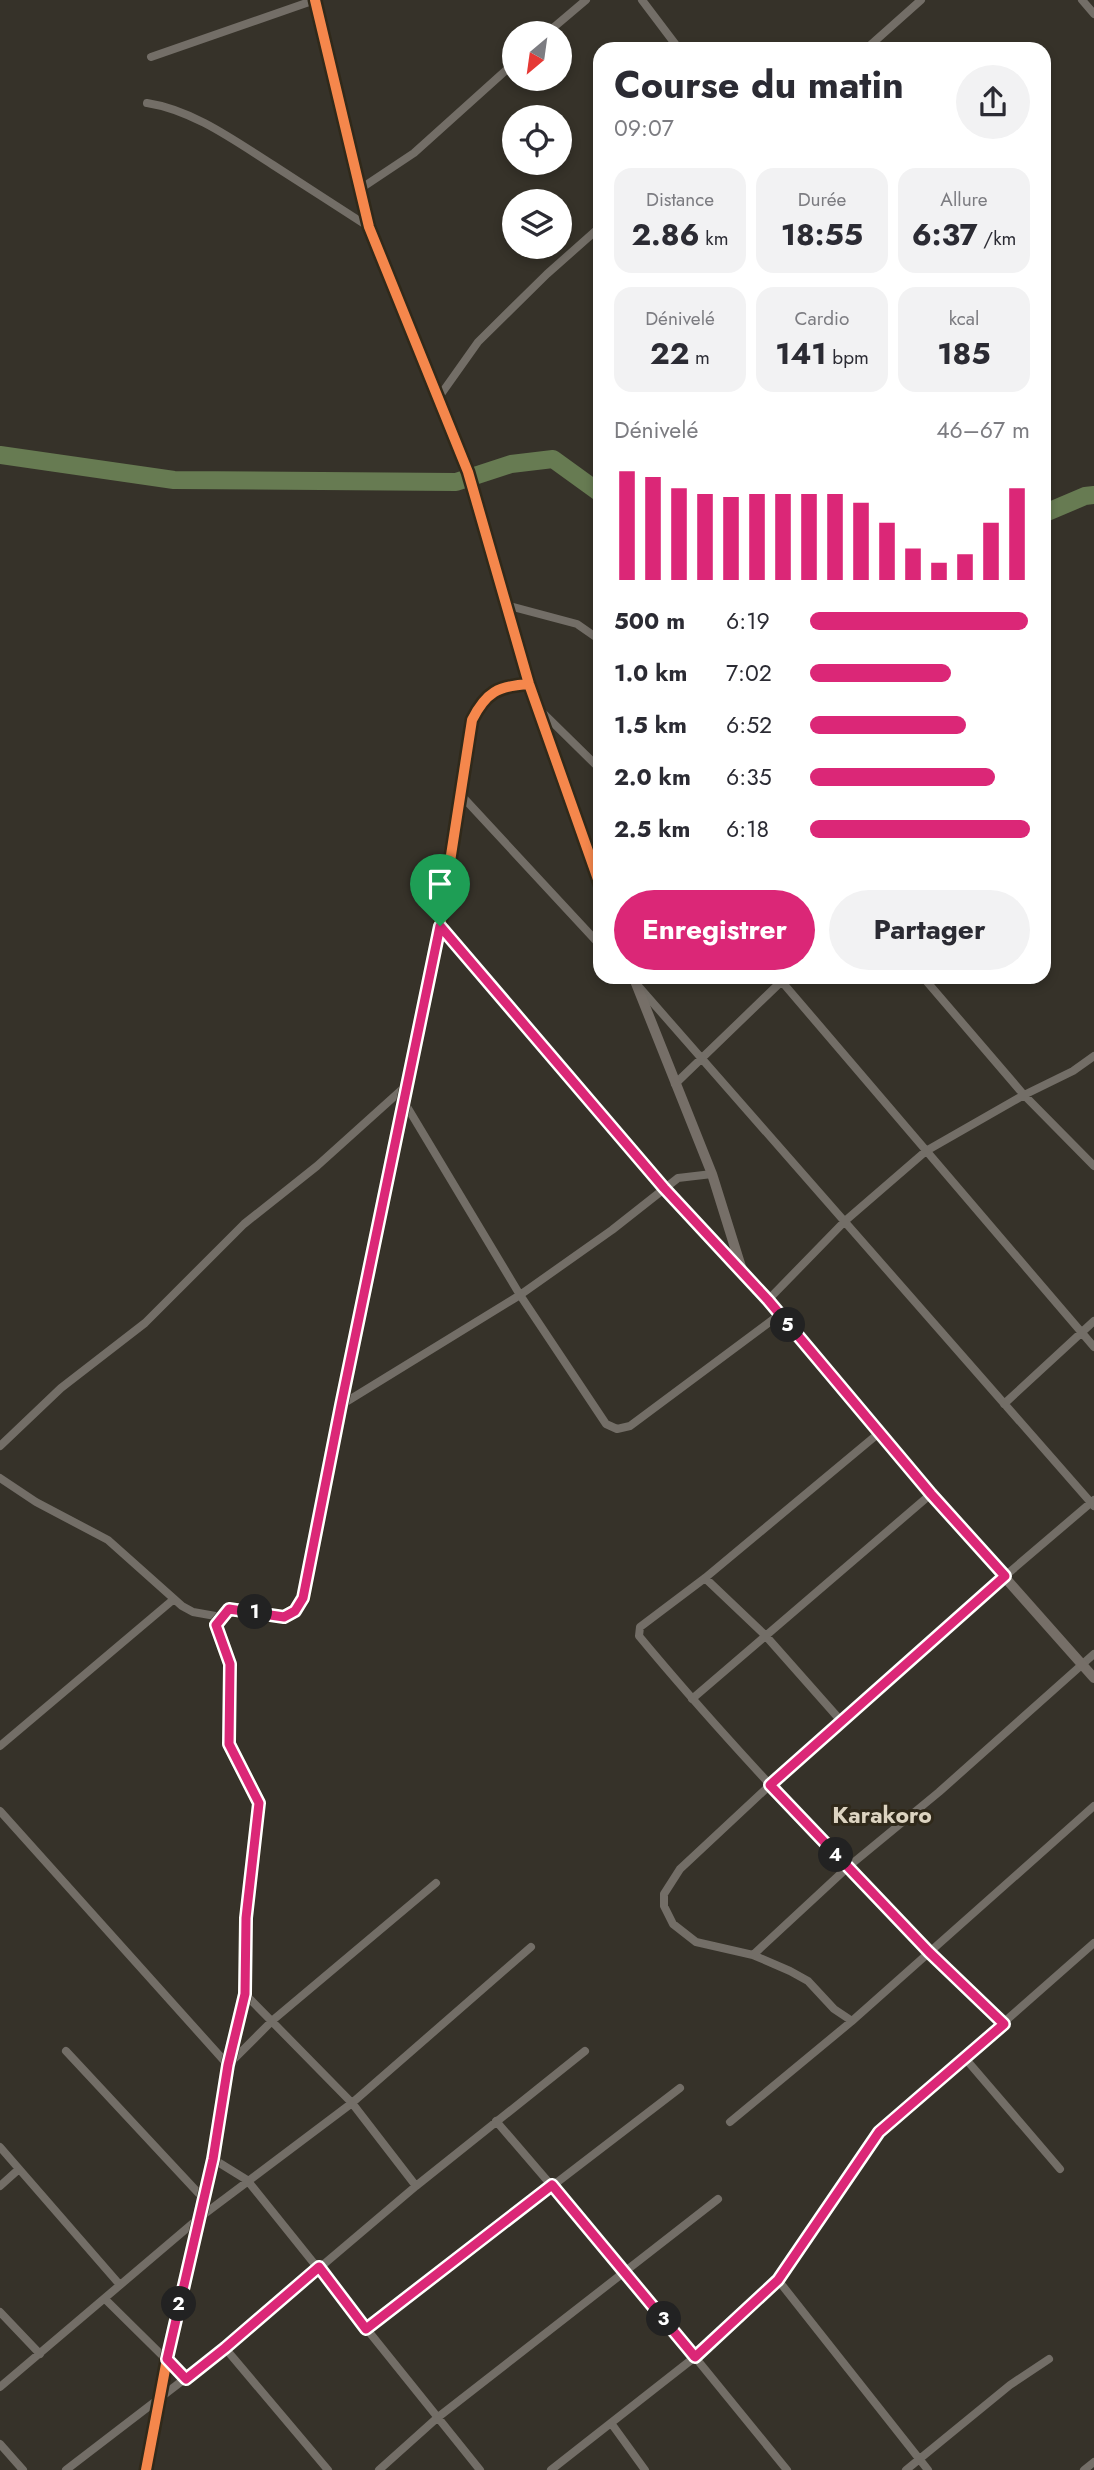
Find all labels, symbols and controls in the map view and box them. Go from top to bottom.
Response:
north arrow [502,21,572,91]
map controls [502,21,572,259]
text: Course du matin [614,57,904,112]
button: share [956,65,1030,139]
button: locate [502,105,572,175]
text: 09:07 [614,111,674,145]
text: Distance [646,186,714,213]
text: Durée [798,186,846,213]
text: Allure [940,186,988,213]
button: layers [502,189,572,259]
text: 2.86 [631,213,700,256]
text: 18:55 [781,213,863,256]
text: 6:37 [912,213,978,256]
text: km [700,225,729,252]
text: /km [978,225,1016,252]
text: Dénivelé [645,305,715,332]
text: Cardio [795,305,849,332]
text: kcal [949,305,979,332]
text: 22 [650,332,689,375]
text: 141 [775,332,827,375]
text: 185 [937,332,991,375]
text: m [689,344,710,371]
text: bpm [827,344,869,371]
text: Dénivelé [614,413,698,447]
text: 46–67 m [936,413,1030,447]
text: 500 m [614,604,685,638]
text: 6:19 [726,604,770,638]
text: 1.0 km [614,656,687,690]
text: 7:02 [726,656,772,690]
text: 1.5 km [614,708,687,742]
text: 6:52 [726,708,772,742]
text: 2.0 km [614,760,691,794]
text: 6:35 [726,760,772,794]
text: 2.5 km [614,812,690,846]
text: 6:18 [726,812,769,846]
pin [410,854,470,926]
icon: arrive [421,865,459,903]
button: Enregistrer [614,890,815,970]
button: Partager [829,890,1030,970]
pin: 5 [770,1308,806,1342]
text: 5 [781,1311,794,1338]
pin: 1 [238,1594,272,1630]
text: 1 [250,1598,259,1625]
district label: Karakoro [832,1798,932,1832]
pin: 4 [818,1838,854,1872]
text: 4 [829,1841,842,1868]
pin: 2 [162,2286,196,2322]
text: 2 [172,2290,185,2317]
pin: 3 [646,2302,682,2336]
text: 3 [658,2305,669,2332]

